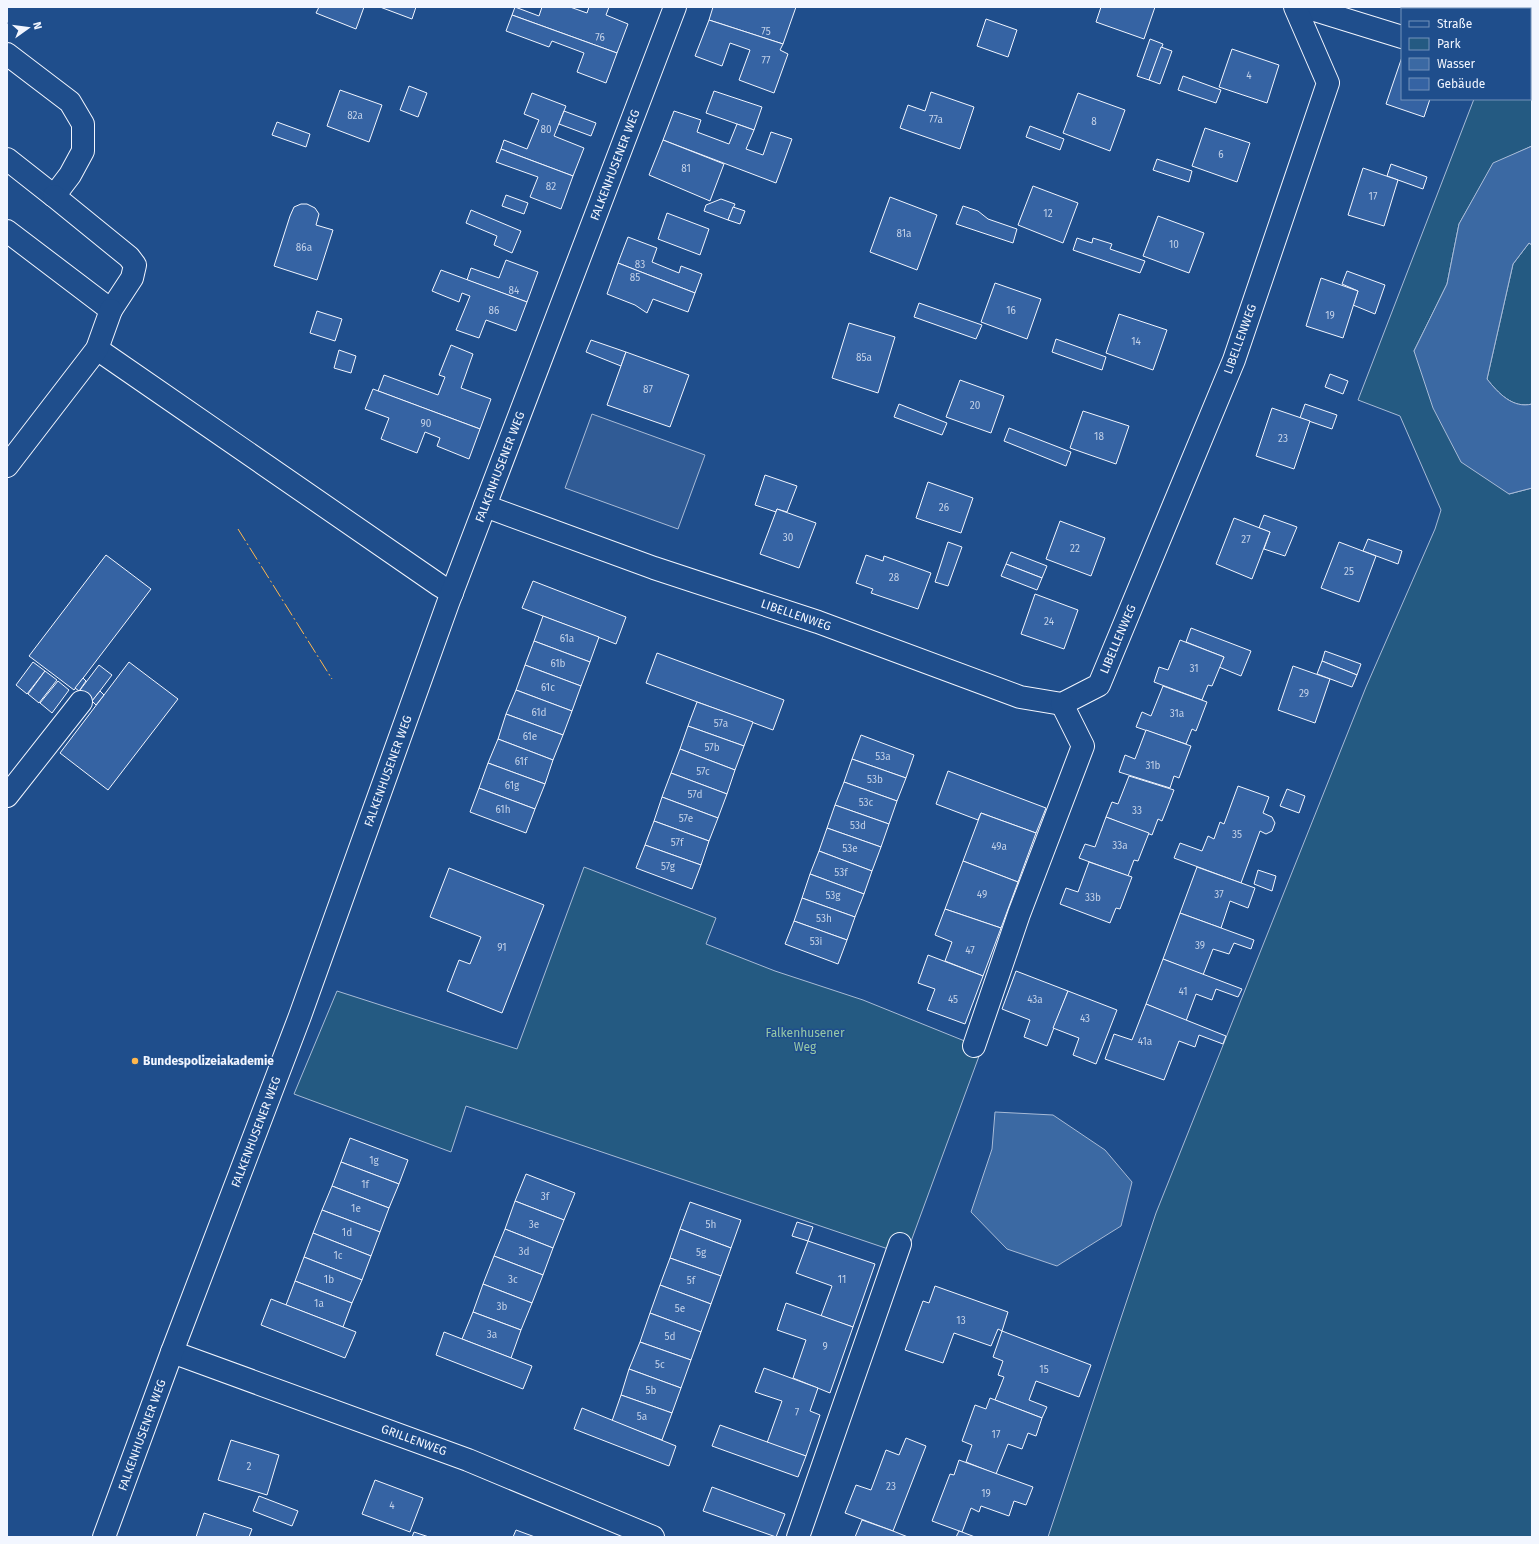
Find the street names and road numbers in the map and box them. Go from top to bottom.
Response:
street label: FALKENHUSENER WEG [587,108,643,222]
street label: LIBELLENWEG [1221,302,1259,376]
street label: FALKENHUSENER WEG [472,410,528,524]
street label: LIBELLENWEG [759,596,833,634]
street label: LIBELLENWEG [1097,602,1139,676]
street label: FALKENHUSENER WEG [361,713,415,829]
street label: FALKENHUSENER WEG [228,1075,284,1189]
street label: FALKENHUSENER WEG [115,1377,169,1493]
street label: GRILLENWEG [379,1422,449,1458]

